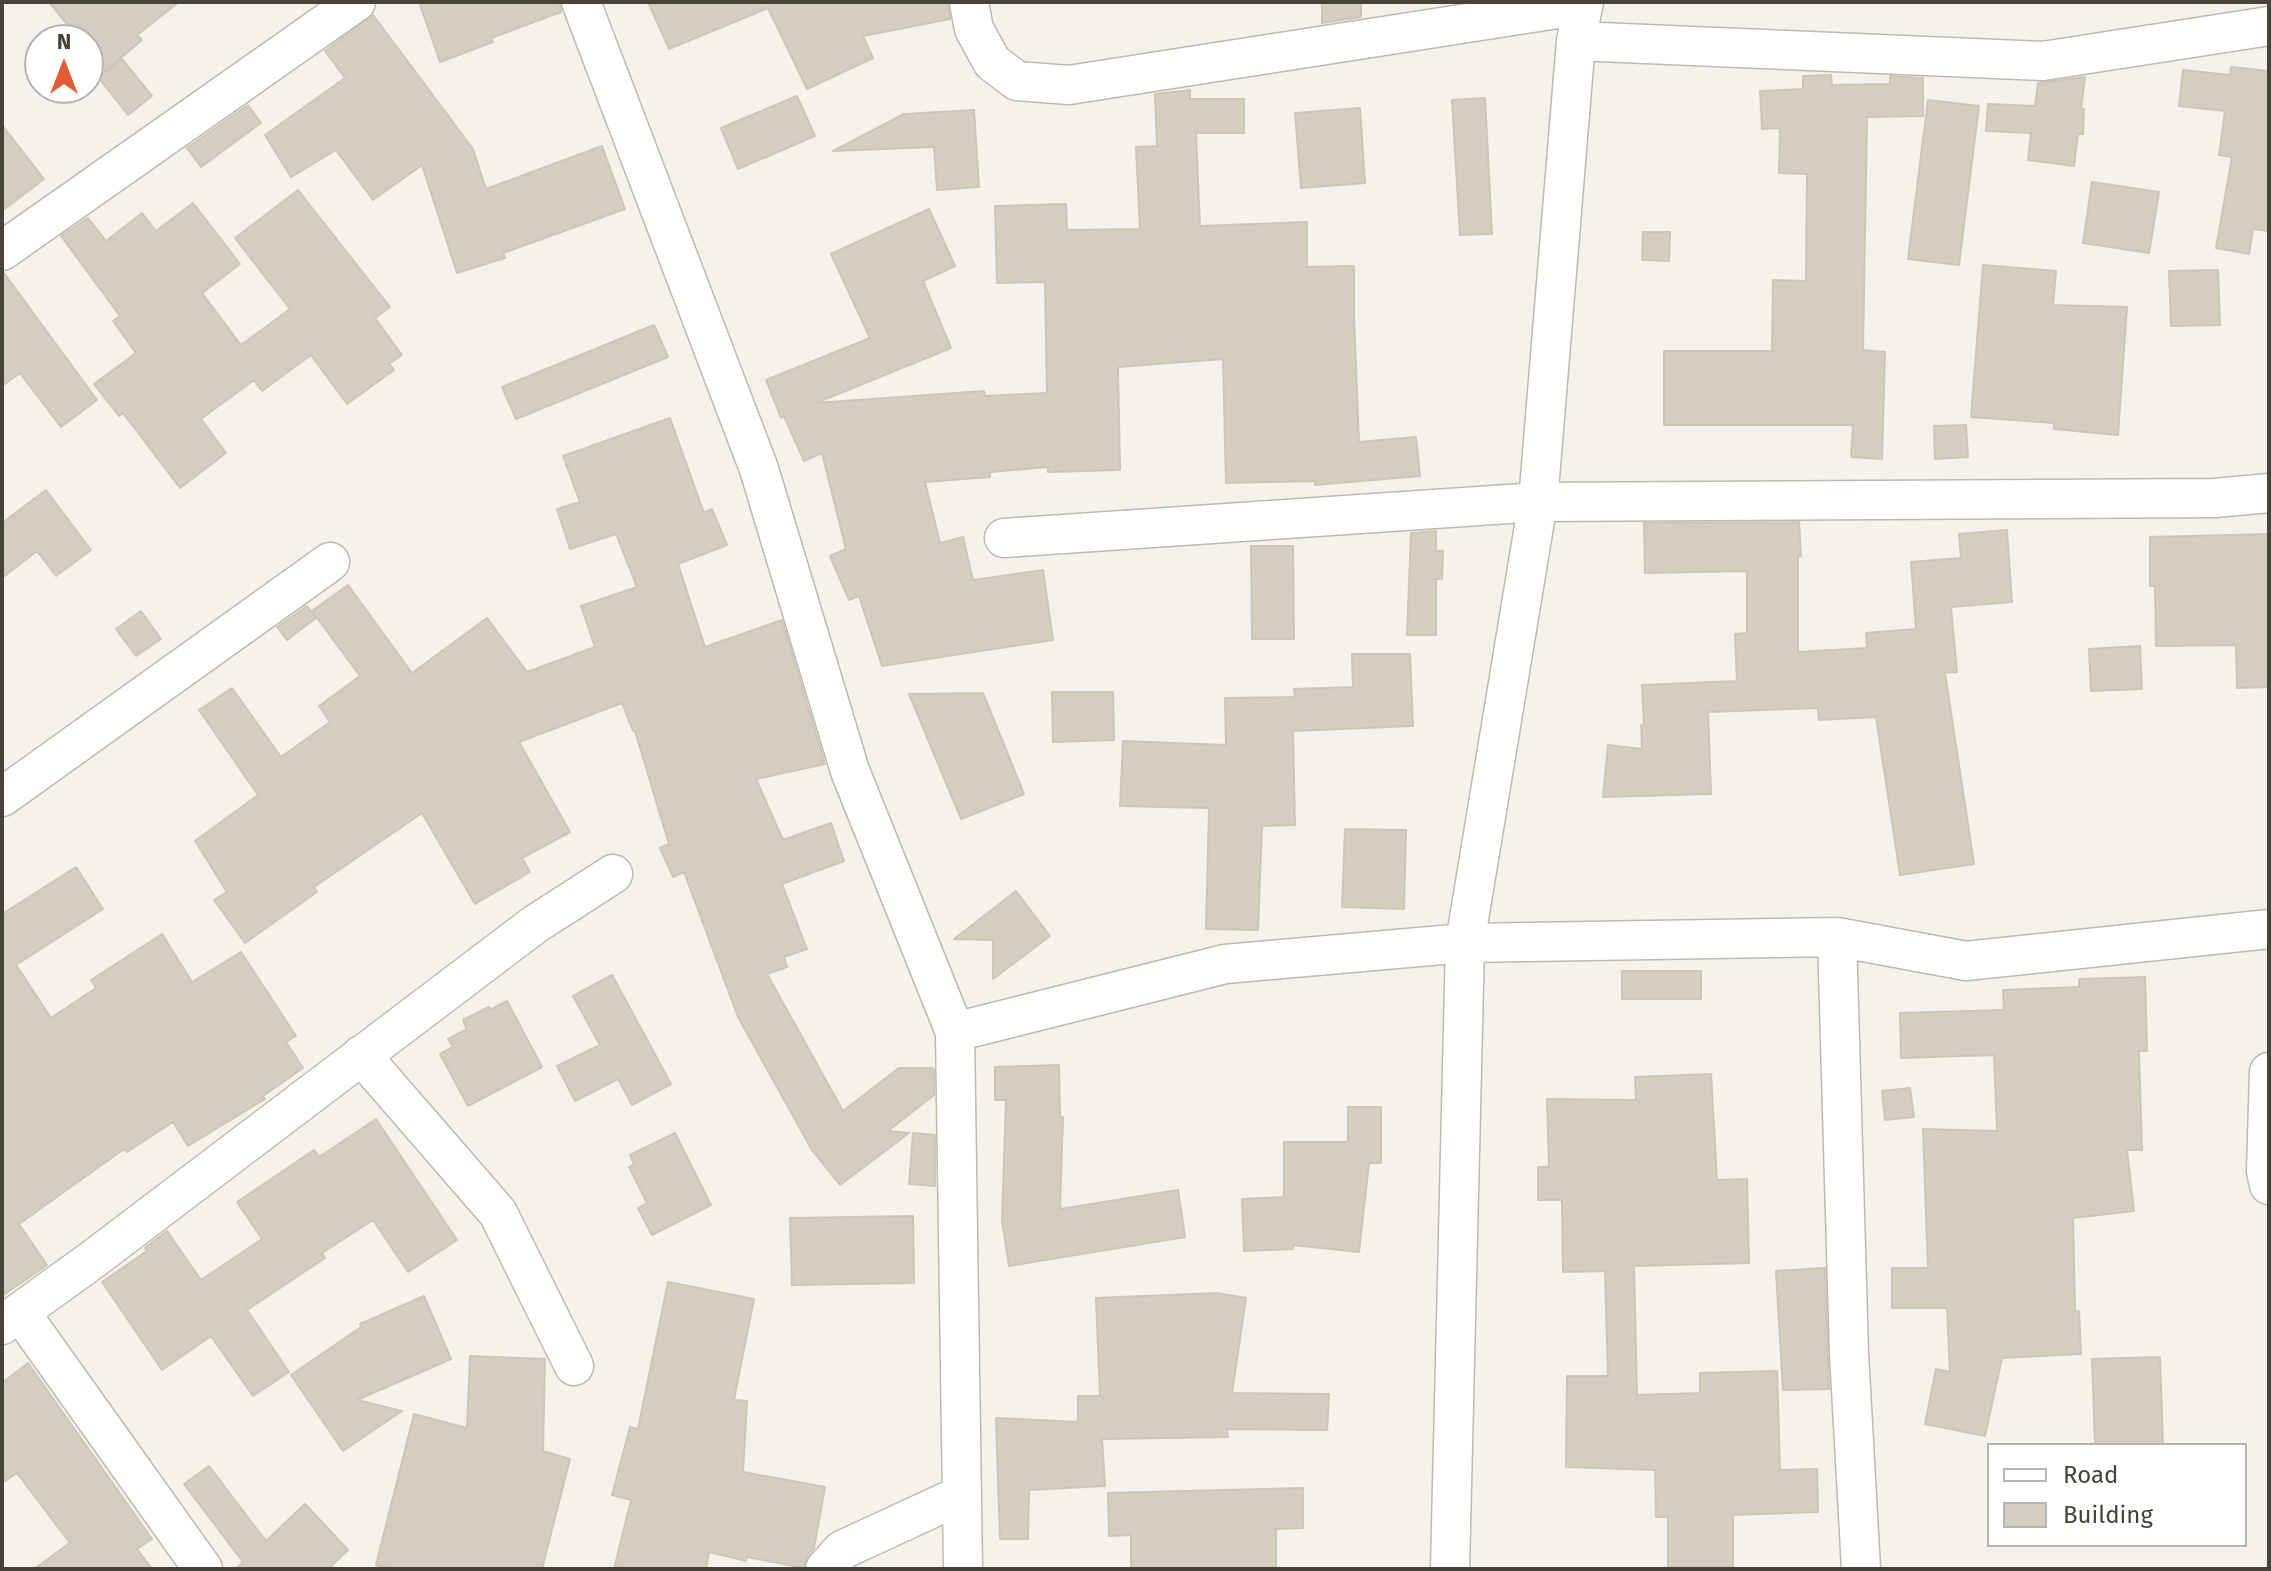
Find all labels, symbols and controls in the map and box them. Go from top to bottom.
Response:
north arrow [24,24,104,104]
text: N [57,28,71,55]
legend [1987,1443,2247,1547]
text: Road [2063,1461,2118,1489]
text: Building [2063,1501,2153,1529]

